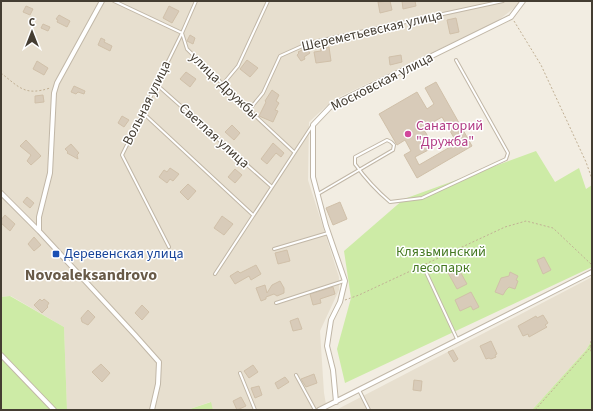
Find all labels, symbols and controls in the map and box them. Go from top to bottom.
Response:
street label: Шереметьевская улица [300,5,444,57]
north arrow [12,12,52,52]
text: С [29,15,36,30]
street label: улица Дружбы [185,48,263,124]
street label: Московская улица [327,48,437,116]
street label: Вольная улица [118,57,176,149]
street label: Светлая улица [174,99,254,173]
place label: Санаторий "Дружба" [416,116,483,152]
marker: Санаторий "Дружба" [403,129,413,139]
park label: Клязьминский лесопарк [396,242,486,278]
place label: Деревенская улица [64,244,184,264]
marker: Деревенская улица [51,249,61,259]
district label: Novoaleksandrovo [25,264,157,286]

